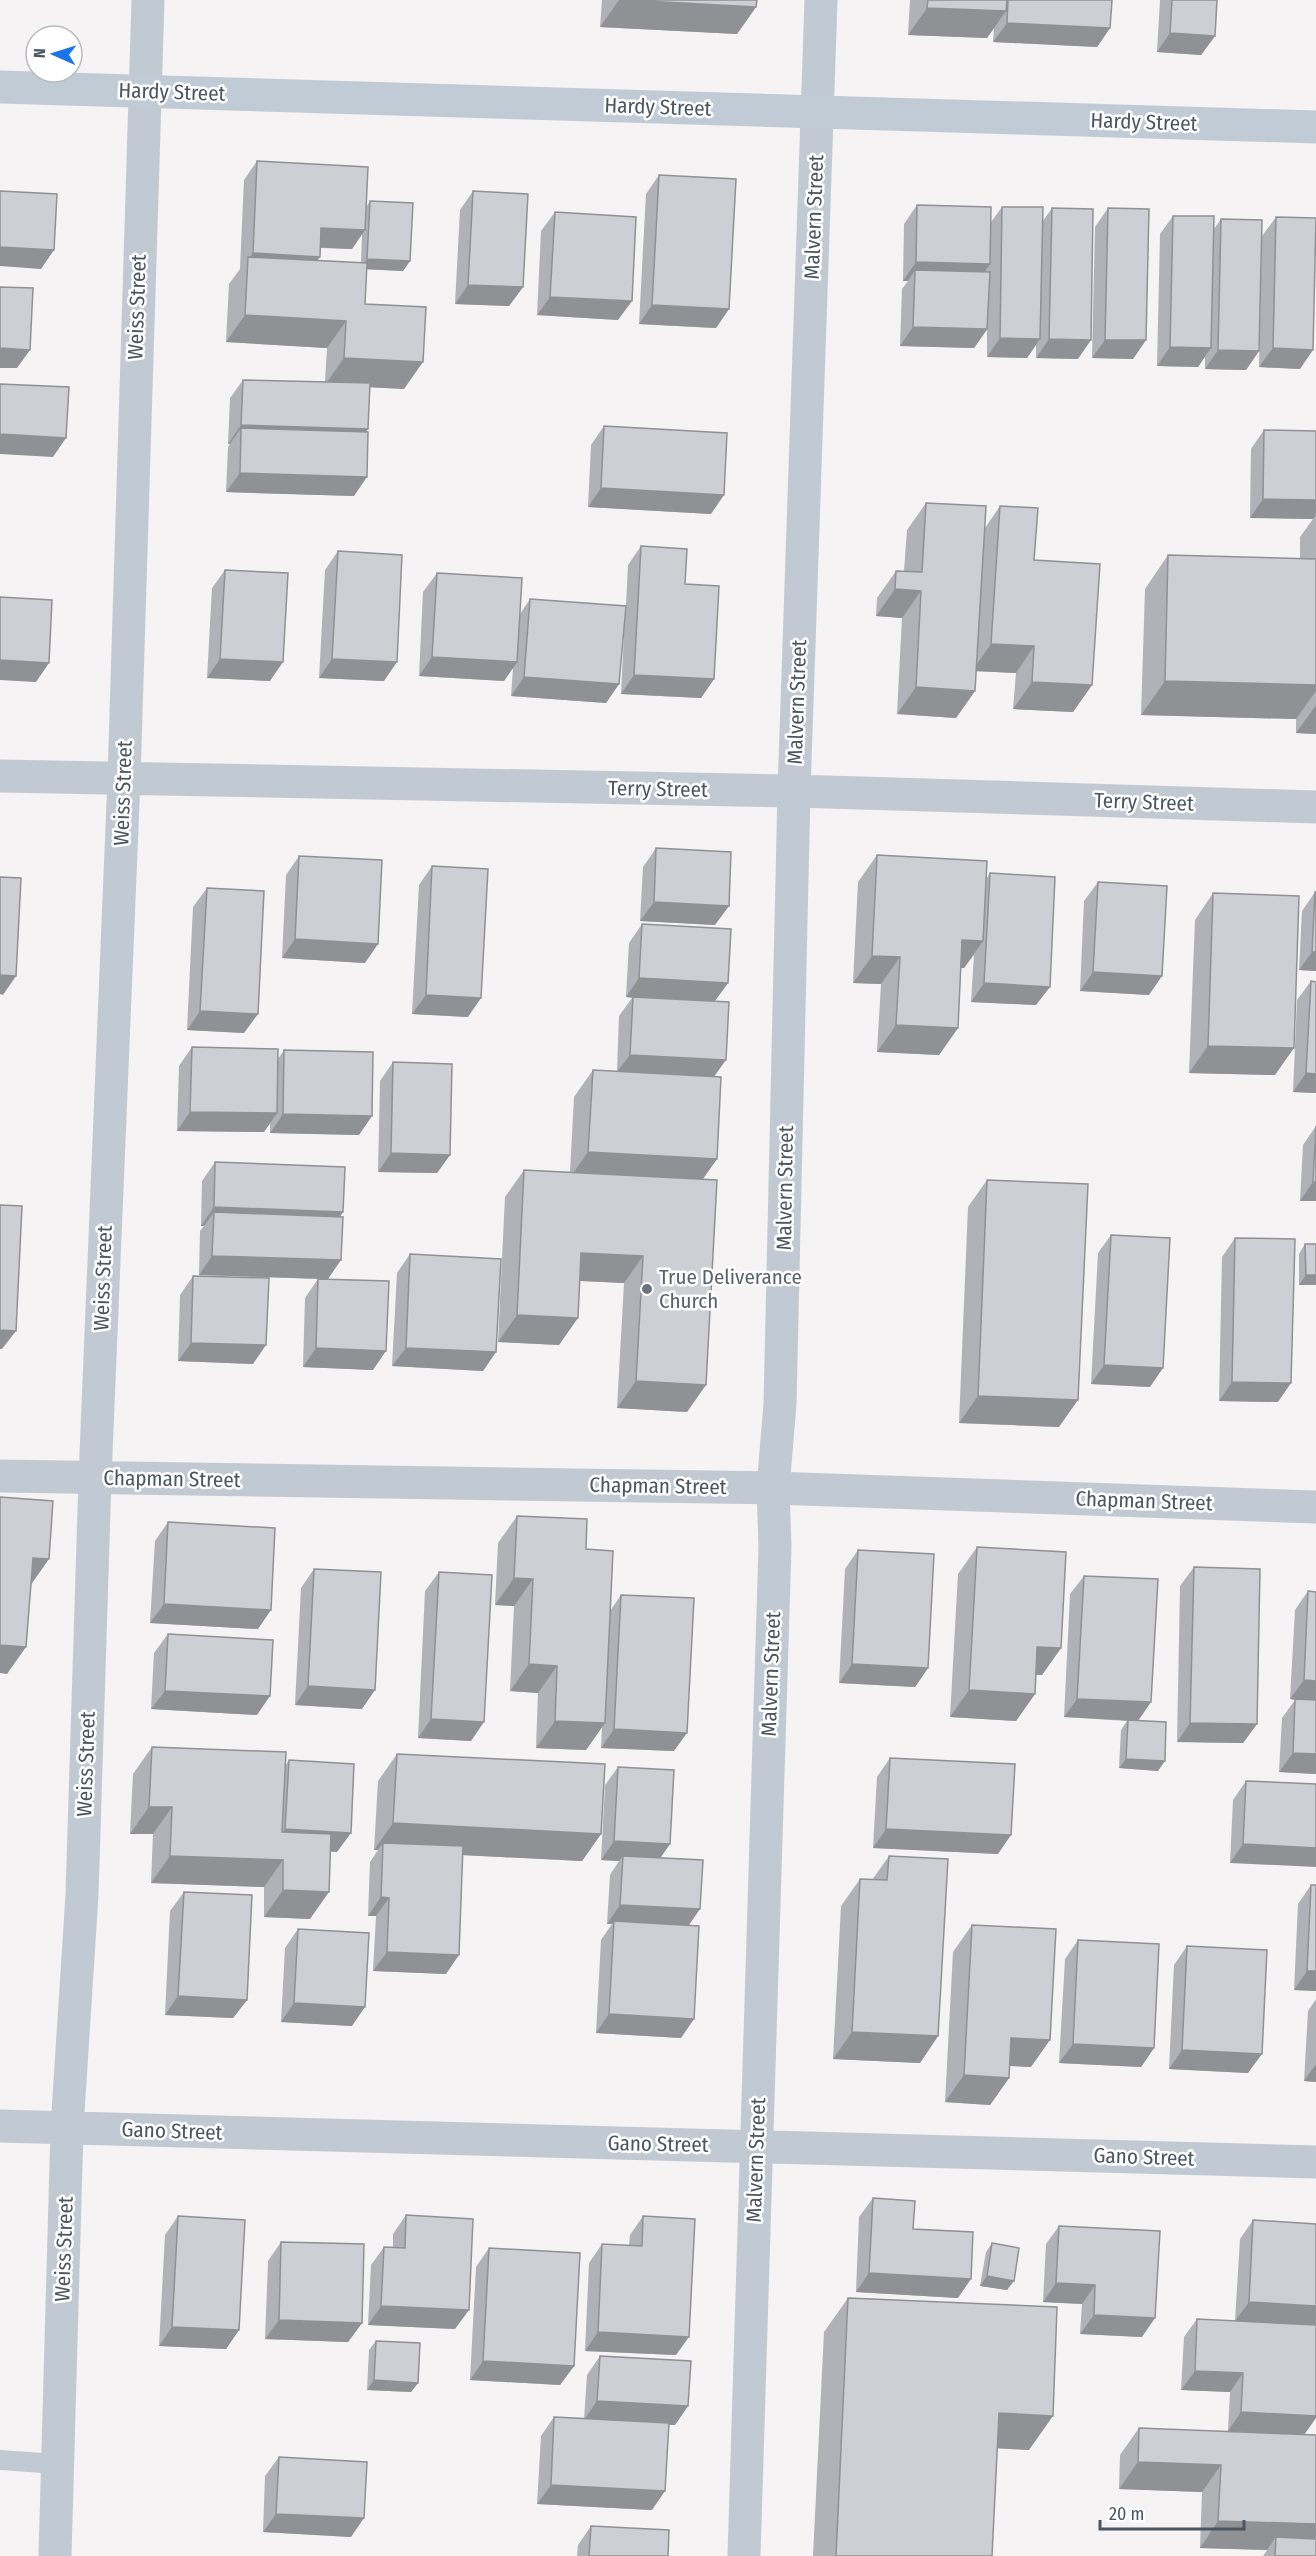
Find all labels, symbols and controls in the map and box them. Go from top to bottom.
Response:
north arrow [24,24,84,84]
text: N [30,48,49,59]
street label: Hardy Street [118,77,226,107]
street label: Hardy Street [604,92,712,122]
street label: Hardy Street [1090,107,1198,137]
street label: Malvern Street [799,154,829,280]
street label: Weiss Street [122,254,152,360]
street label: Malvern Street [782,639,812,765]
street label: Weiss Street [108,740,138,846]
street label: Terry Street [608,775,708,803]
street label: Terry Street [1094,787,1194,817]
street label: Malvern Street [771,1125,799,1251]
street label: Weiss Street [88,1225,118,1331]
place label: True Deliverance Church [659,1264,802,1314]
marker: True Deliverance Church [640,1282,654,1296]
street label: Chapman Street [103,1465,241,1493]
street label: Chapman Street [589,1472,727,1500]
street label: Chapman Street [1075,1486,1213,1516]
street label: Malvern Street [756,1611,786,1737]
street label: Weiss Street [71,1711,101,1817]
street label: Malvern Street [741,2097,771,2223]
street label: Gano Street [121,2116,223,2146]
street label: Gano Street [607,2130,709,2158]
street label: Gano Street [1093,2142,1195,2172]
street label: Weiss Street [49,2196,79,2302]
scale bar [1100,2493,1244,2531]
text: 20 m [1109,2503,1144,2525]

